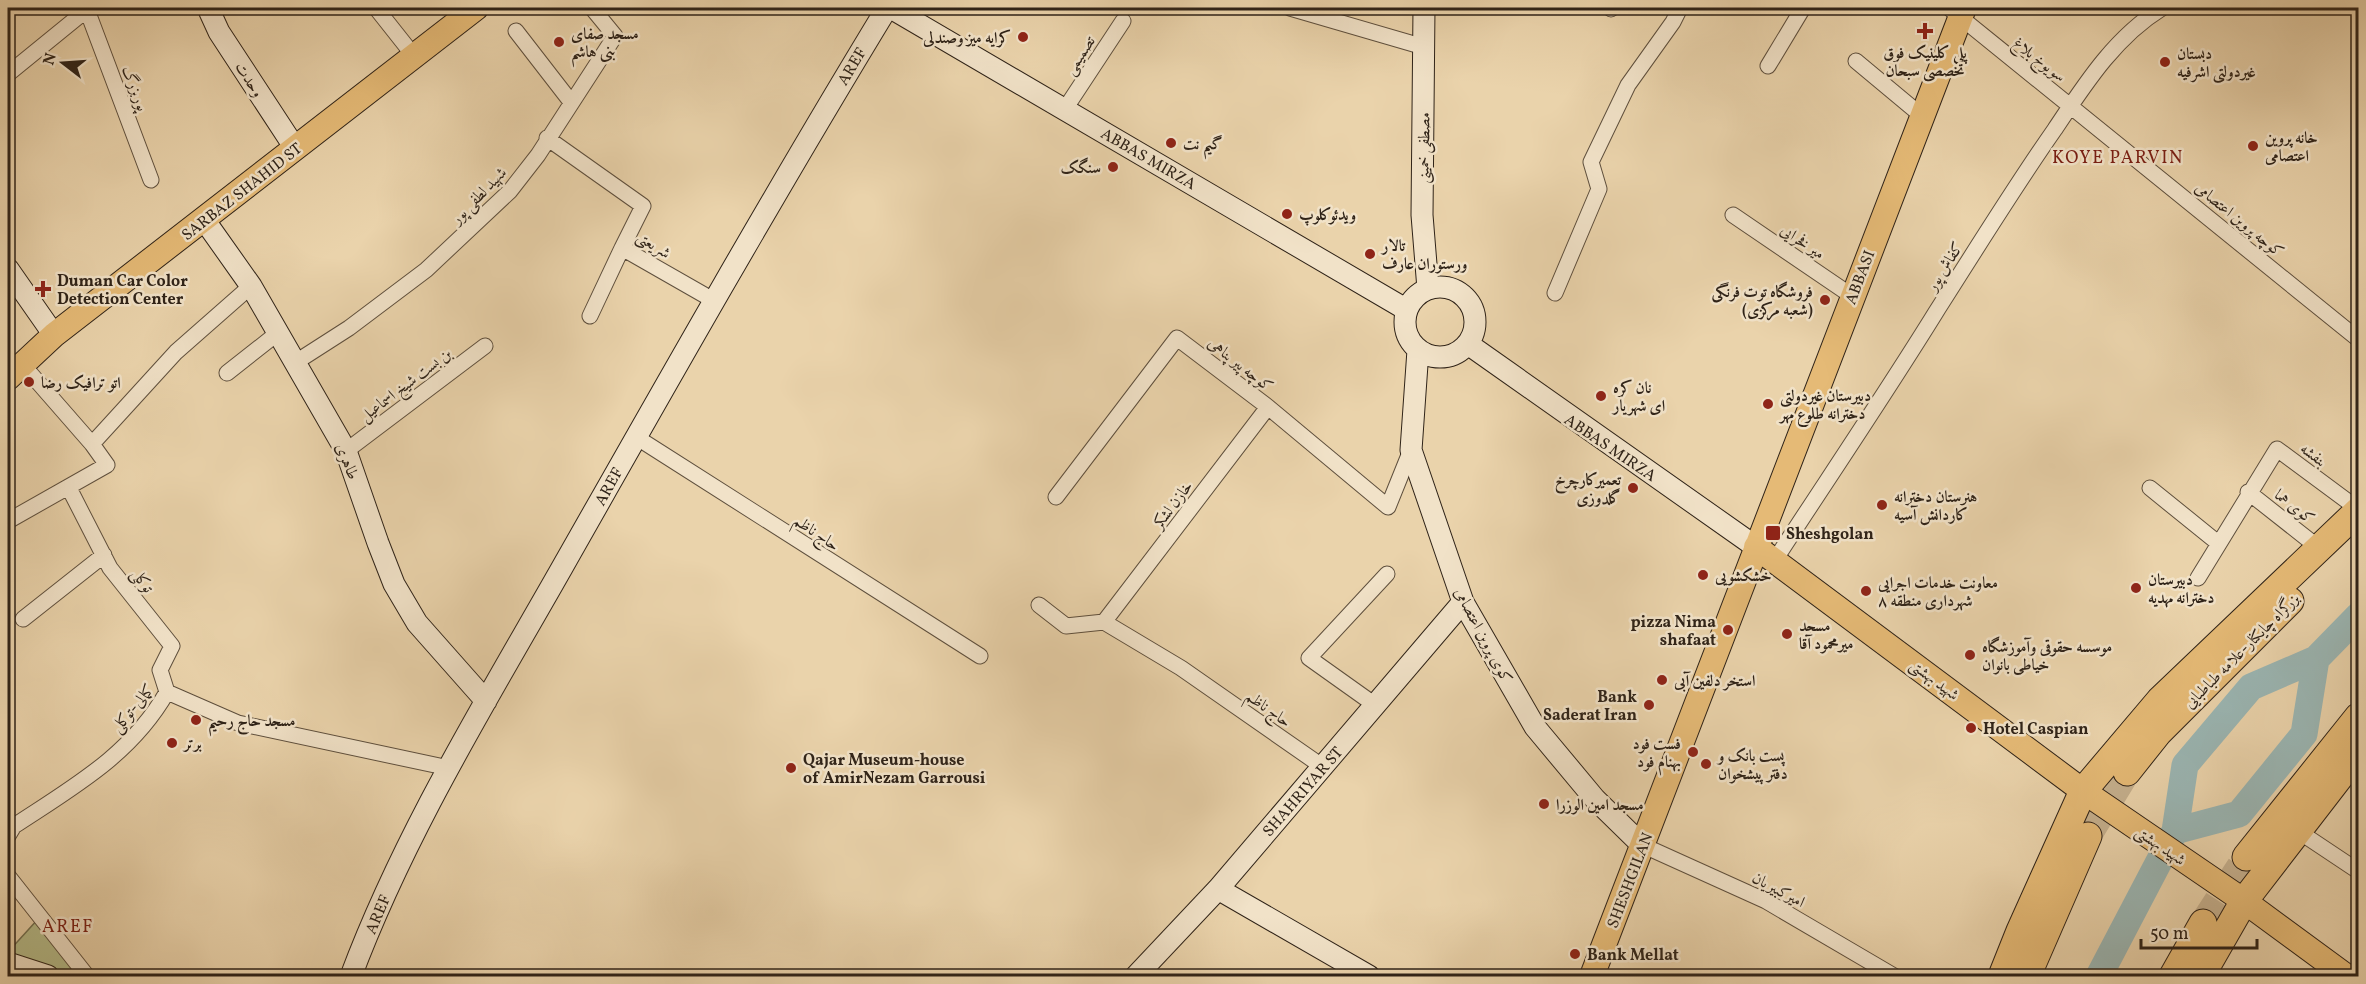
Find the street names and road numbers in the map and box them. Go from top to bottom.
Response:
street label: تصمیمی [1060,31,1102,80]
street label: سویوخ بلاغ [2006,33,2070,90]
street label: AREF [833,44,873,90]
street label: وحدت [229,58,268,102]
street label: پوربزرگ [116,63,153,116]
street label: مصطفی خمینی [1413,112,1437,184]
street label: ABBAS MIRZA [1096,123,1200,196]
street label: SARBAZ SHAHID ST [177,139,307,247]
street label: شهید لطفی پور [445,163,512,231]
street label: کوچه پروین اعتصامی [2190,178,2288,263]
street label: میر فخرایی [1775,220,1829,266]
street label: شریعتی [631,227,674,265]
street label: کفاش پور [1921,238,1969,298]
street label: ABBASI [1840,247,1881,308]
street label: کوچه پیر پناهی [1202,333,1277,398]
street label: بن بست شیخ اسماعیل [355,344,458,429]
street label: ABBAS MIRZA [1559,410,1660,488]
street label: بنفشه [2295,438,2331,473]
street label: طاهری [329,440,363,483]
street label: AREF [590,464,629,510]
street label: خازن لشکر [1147,477,1199,535]
street label: کوی هما [2269,485,2319,530]
street label: حاج ناظم [787,510,843,560]
street label: توکلی [125,564,159,599]
street label: کوی پروین اعتصامی [1448,584,1517,688]
street label: بزرگراه چایکنار-علامه طباطبایی [2179,588,2305,714]
street label: شهید بهشتى [1905,655,1963,706]
street label: کمالی-توکلی [107,680,160,738]
street label: حاج ناظم [1239,686,1295,736]
street label: SHAHRIYAR ST [1258,743,1349,842]
street label: شهید بهشتی [2130,822,2190,872]
street label: SHESHGILAN [1603,830,1659,932]
street label: امیرکبیریان [1748,868,1808,914]
street label: AREF [361,892,397,938]

